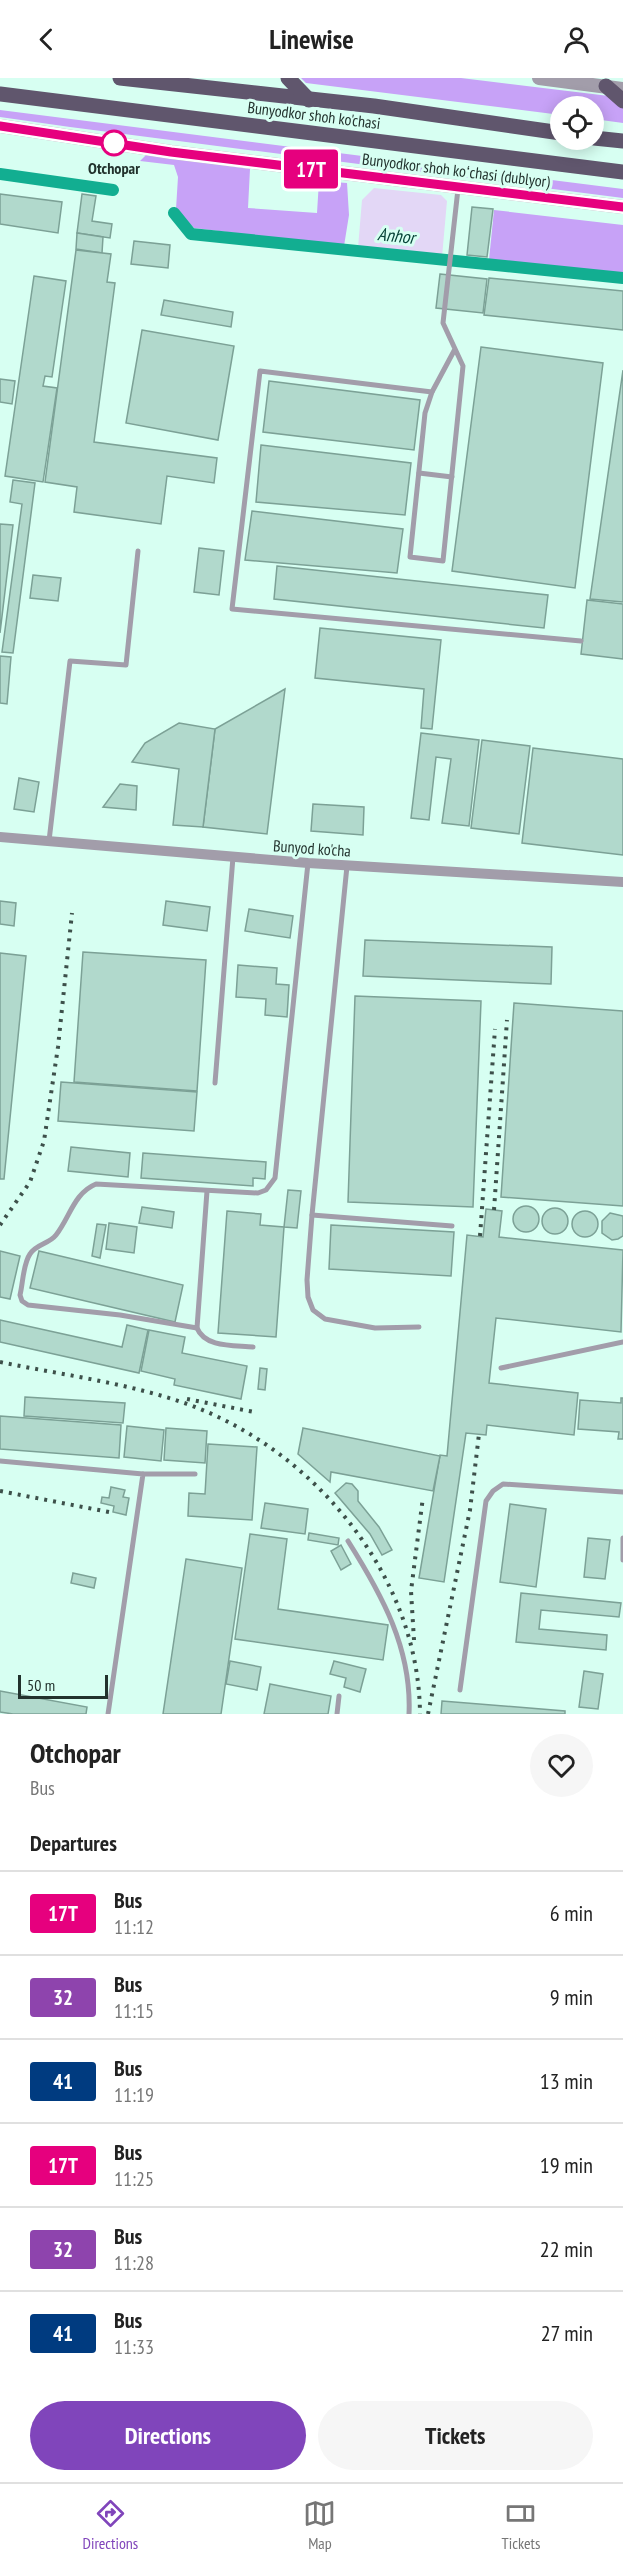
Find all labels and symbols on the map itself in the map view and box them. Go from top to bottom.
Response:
street label: Bunyodkor shoh ko'chasi [246,97,382,133]
marker: Otchopar [101,130,127,156]
street label: Bunyodkor shoh koʻchasi (dublyor) [361,149,551,191]
line badge: 17T [276,150,346,188]
place label: Otchopar [88,158,140,178]
water label: Anhor [376,222,419,249]
street label: Bunyod ko'cha [273,835,351,861]
scale bar [18,1672,108,1700]

